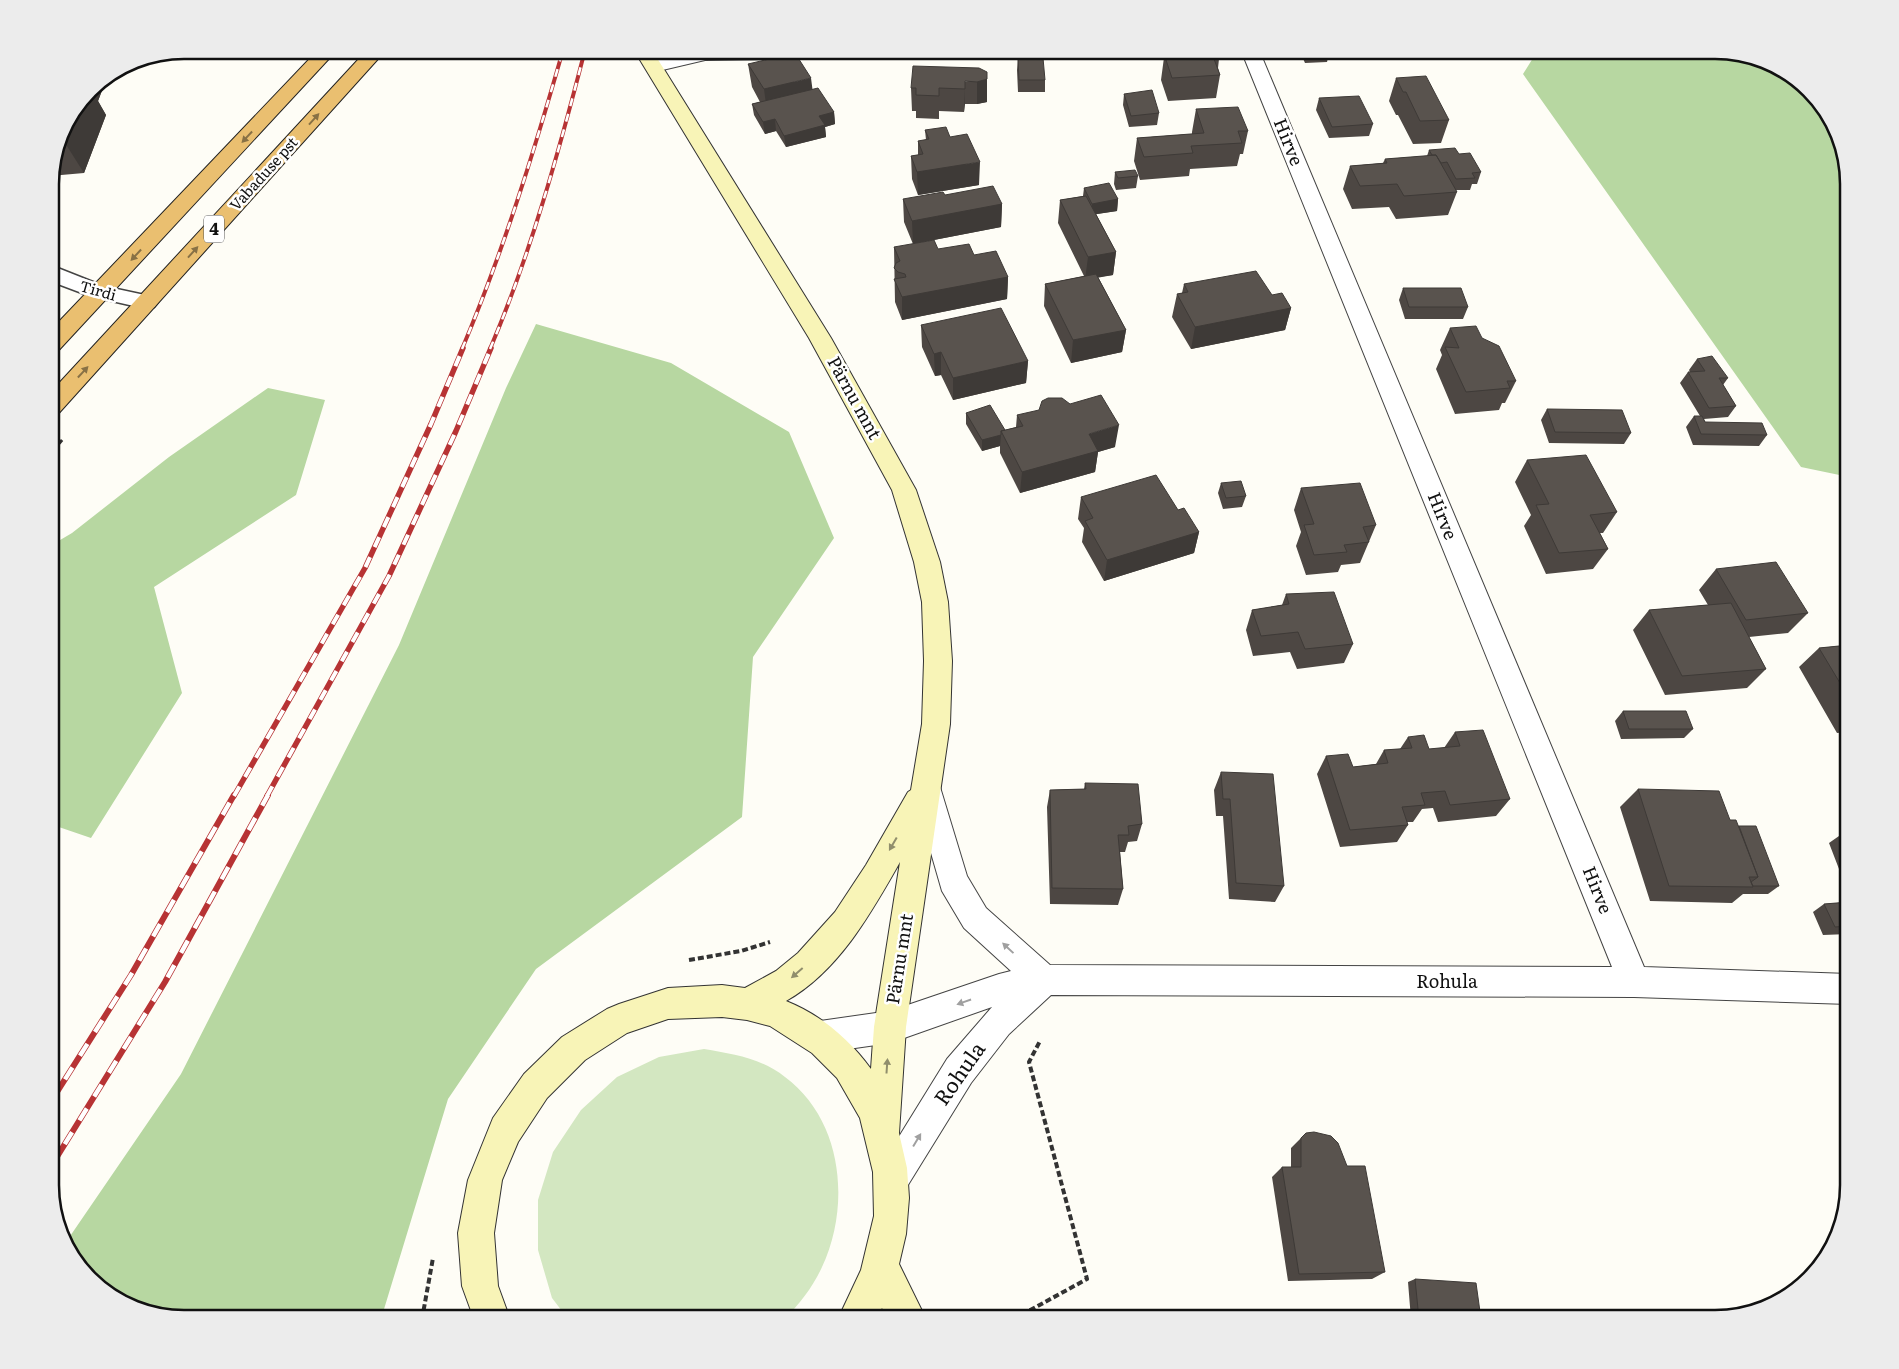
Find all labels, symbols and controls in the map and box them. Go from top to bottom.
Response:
one-way arrow [308,113,320,125]
street label: Hirve [1268,114,1311,169]
one-way arrow [241,130,253,142]
street label: Vabaduse pst [223,131,302,215]
road number: 4 [204,215,224,242]
one-way arrow [187,247,199,259]
one-way arrow [130,249,142,261]
street label: Tirdi [77,273,119,306]
street label: Pärnu mnt [821,351,890,444]
one-way arrow [77,366,89,378]
street label: Hirve [1422,488,1465,543]
one-way arrow [889,837,898,850]
street label: Hirve [1577,862,1620,917]
street label: Pärnu mnt [878,911,919,1006]
one-way arrow [1002,942,1014,954]
street label: Rohula [1416,967,1478,994]
one-way arrow [791,968,804,979]
one-way arrow [956,998,971,1006]
street label: Rohula [925,1034,992,1111]
one-way arrow [884,1058,892,1074]
one-way arrow [912,1133,921,1146]

